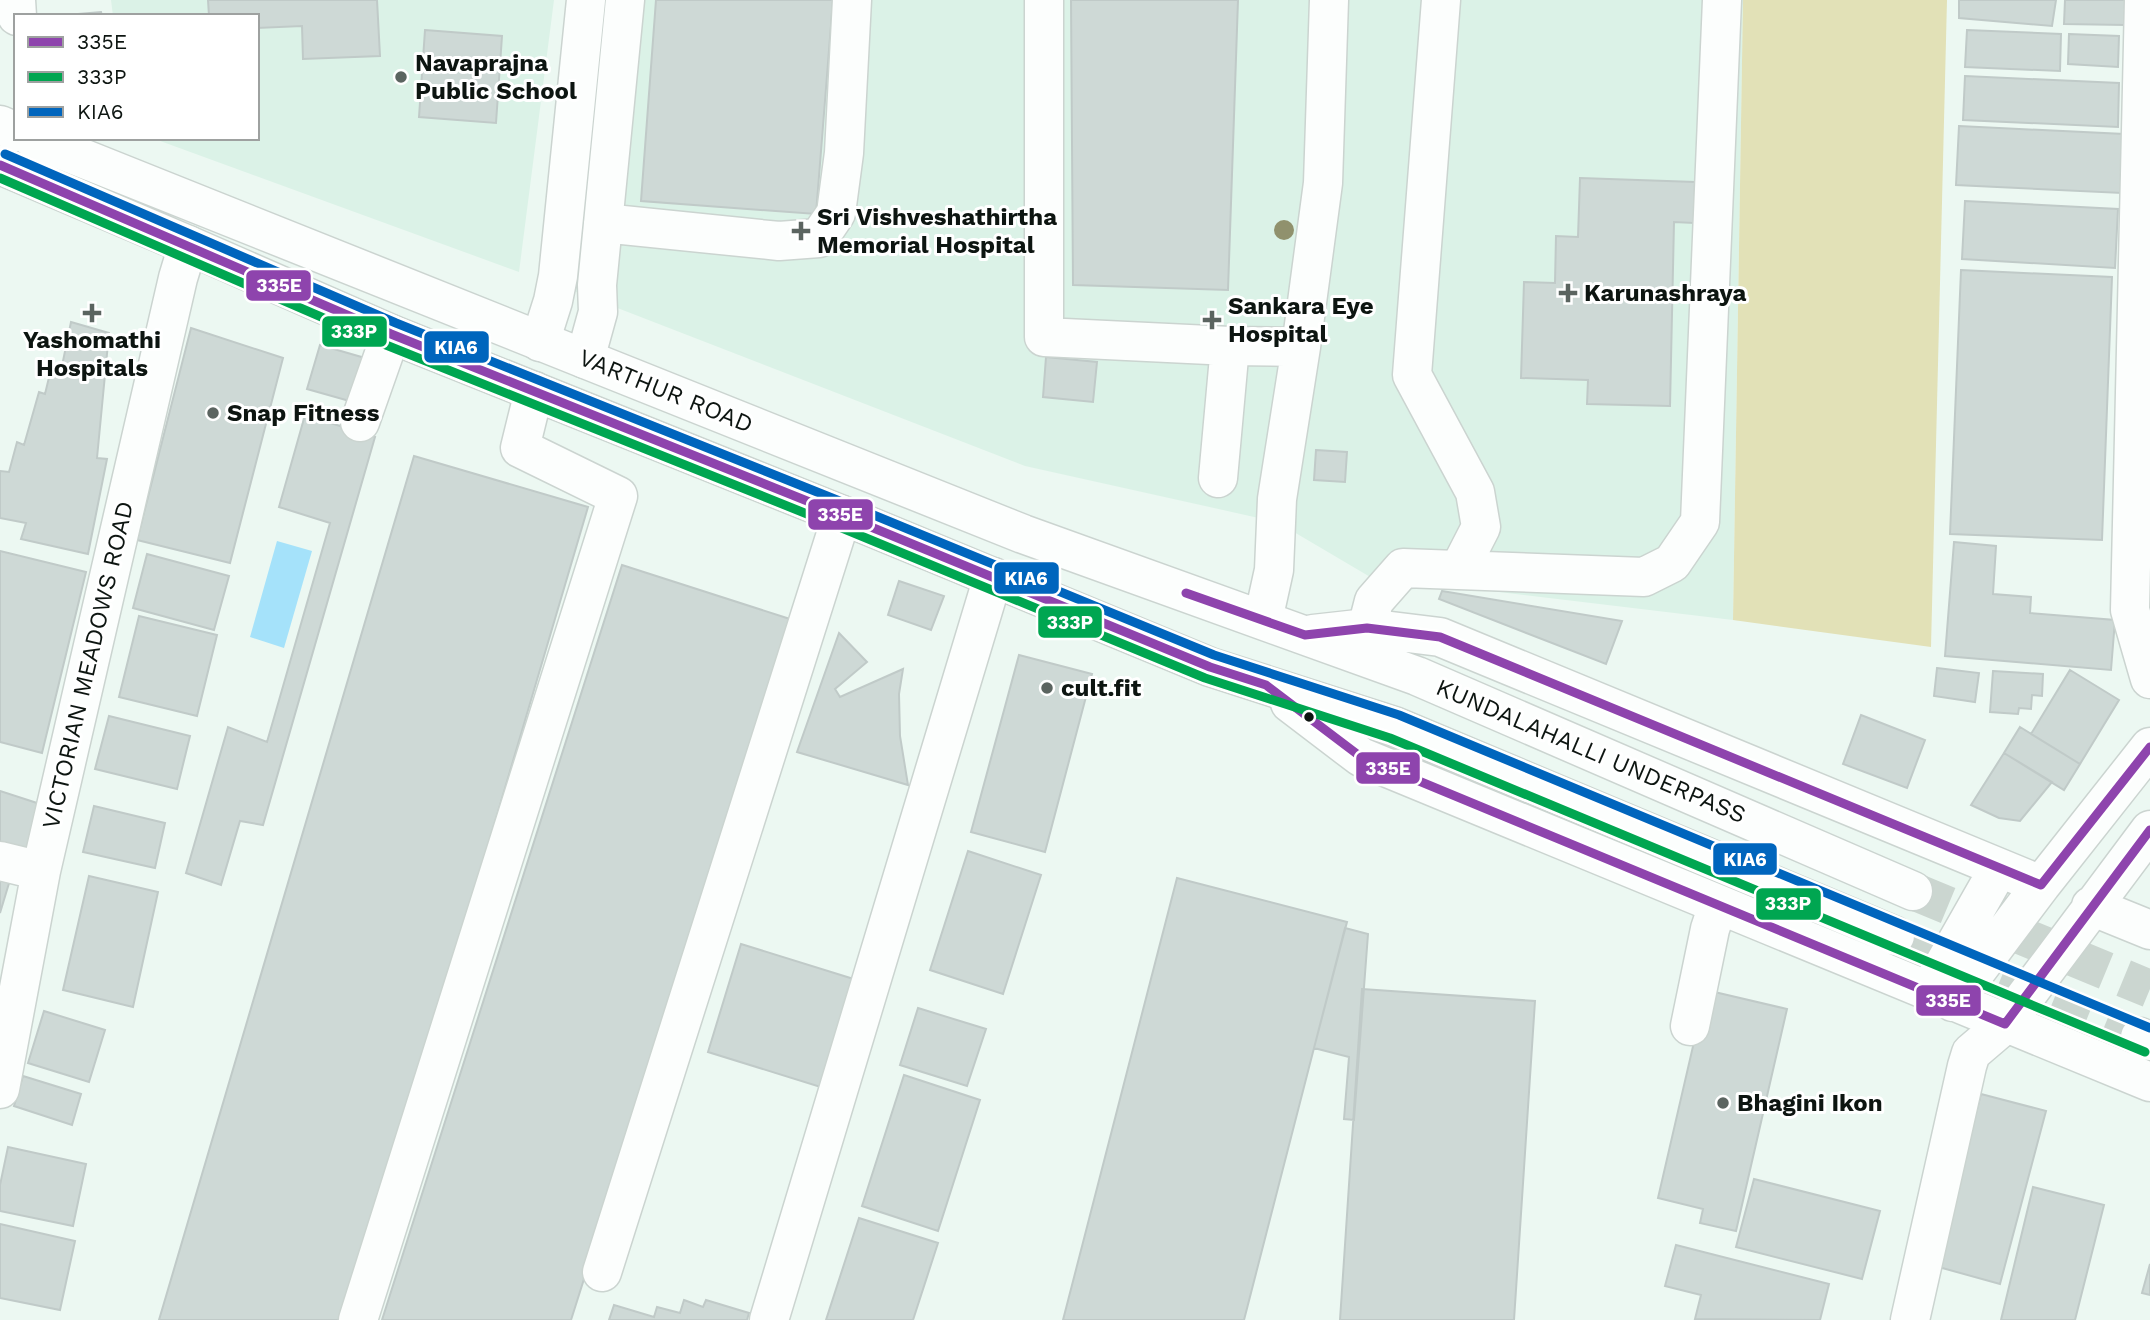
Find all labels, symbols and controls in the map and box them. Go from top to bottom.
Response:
legend [14,14,259,140]
text: 335E [77,29,127,54]
place label: Navaprajna Public School [415,49,577,105]
text: 333P [77,64,127,89]
marker: Navaprajna Public School [393,69,409,85]
text: KIA6 [77,99,123,124]
place label: Sri Vishveshathirtha Memorial Hospital [817,203,1057,259]
marker: Sri Vishveshathirtha Memorial Hospital [791,221,811,241]
line badge: 335E [245,269,312,302]
text: 335E [256,274,302,297]
place label: Karunashraya [1584,279,1747,307]
marker: Karunashraya [1558,283,1578,303]
place label: Sankara Eye Hospital [1228,292,1374,348]
marker: Yashomathi Hospitals [82,303,102,323]
marker: Sankara Eye Hospital [1202,310,1222,330]
line badge: 333P [321,315,388,348]
text: 333P [331,320,377,343]
place label: Yashomathi Hospitals [23,326,161,382]
line badge: KIA6 [423,330,490,364]
text: KIA6 [434,336,478,359]
street label: VARTHUR ROAD [575,343,757,439]
place label: Snap Fitness [227,399,380,427]
marker: Snap Fitness [205,405,221,421]
street label: VICTORIAN MEADOWS ROAD [37,498,139,832]
line badge: 335E [807,498,874,531]
text: 335E [817,503,863,526]
line badge: KIA6 [993,561,1060,595]
text: KIA6 [1004,567,1048,590]
line badge: 333P [1037,605,1103,639]
text: 333P [1047,611,1093,634]
street label: KUNDALAHALLI UNDERPASS [1432,673,1750,829]
place label: cult.fit [1061,674,1142,702]
marker: cult.fit [1039,680,1055,696]
unlabelled marker [1302,710,1316,724]
line badge: 335E [1355,751,1421,785]
text: 335E [1365,757,1411,780]
line badge: KIA6 [1712,842,1778,876]
text: KIA6 [1723,848,1767,871]
line badge: 333P [1755,887,1822,921]
text: 333P [1765,892,1811,915]
line badge: 335E [1915,984,1982,1017]
text: 335E [1925,989,1971,1012]
place label: Bhagini Ikon [1737,1089,1883,1117]
marker: Bhagini Ikon [1715,1095,1731,1111]

